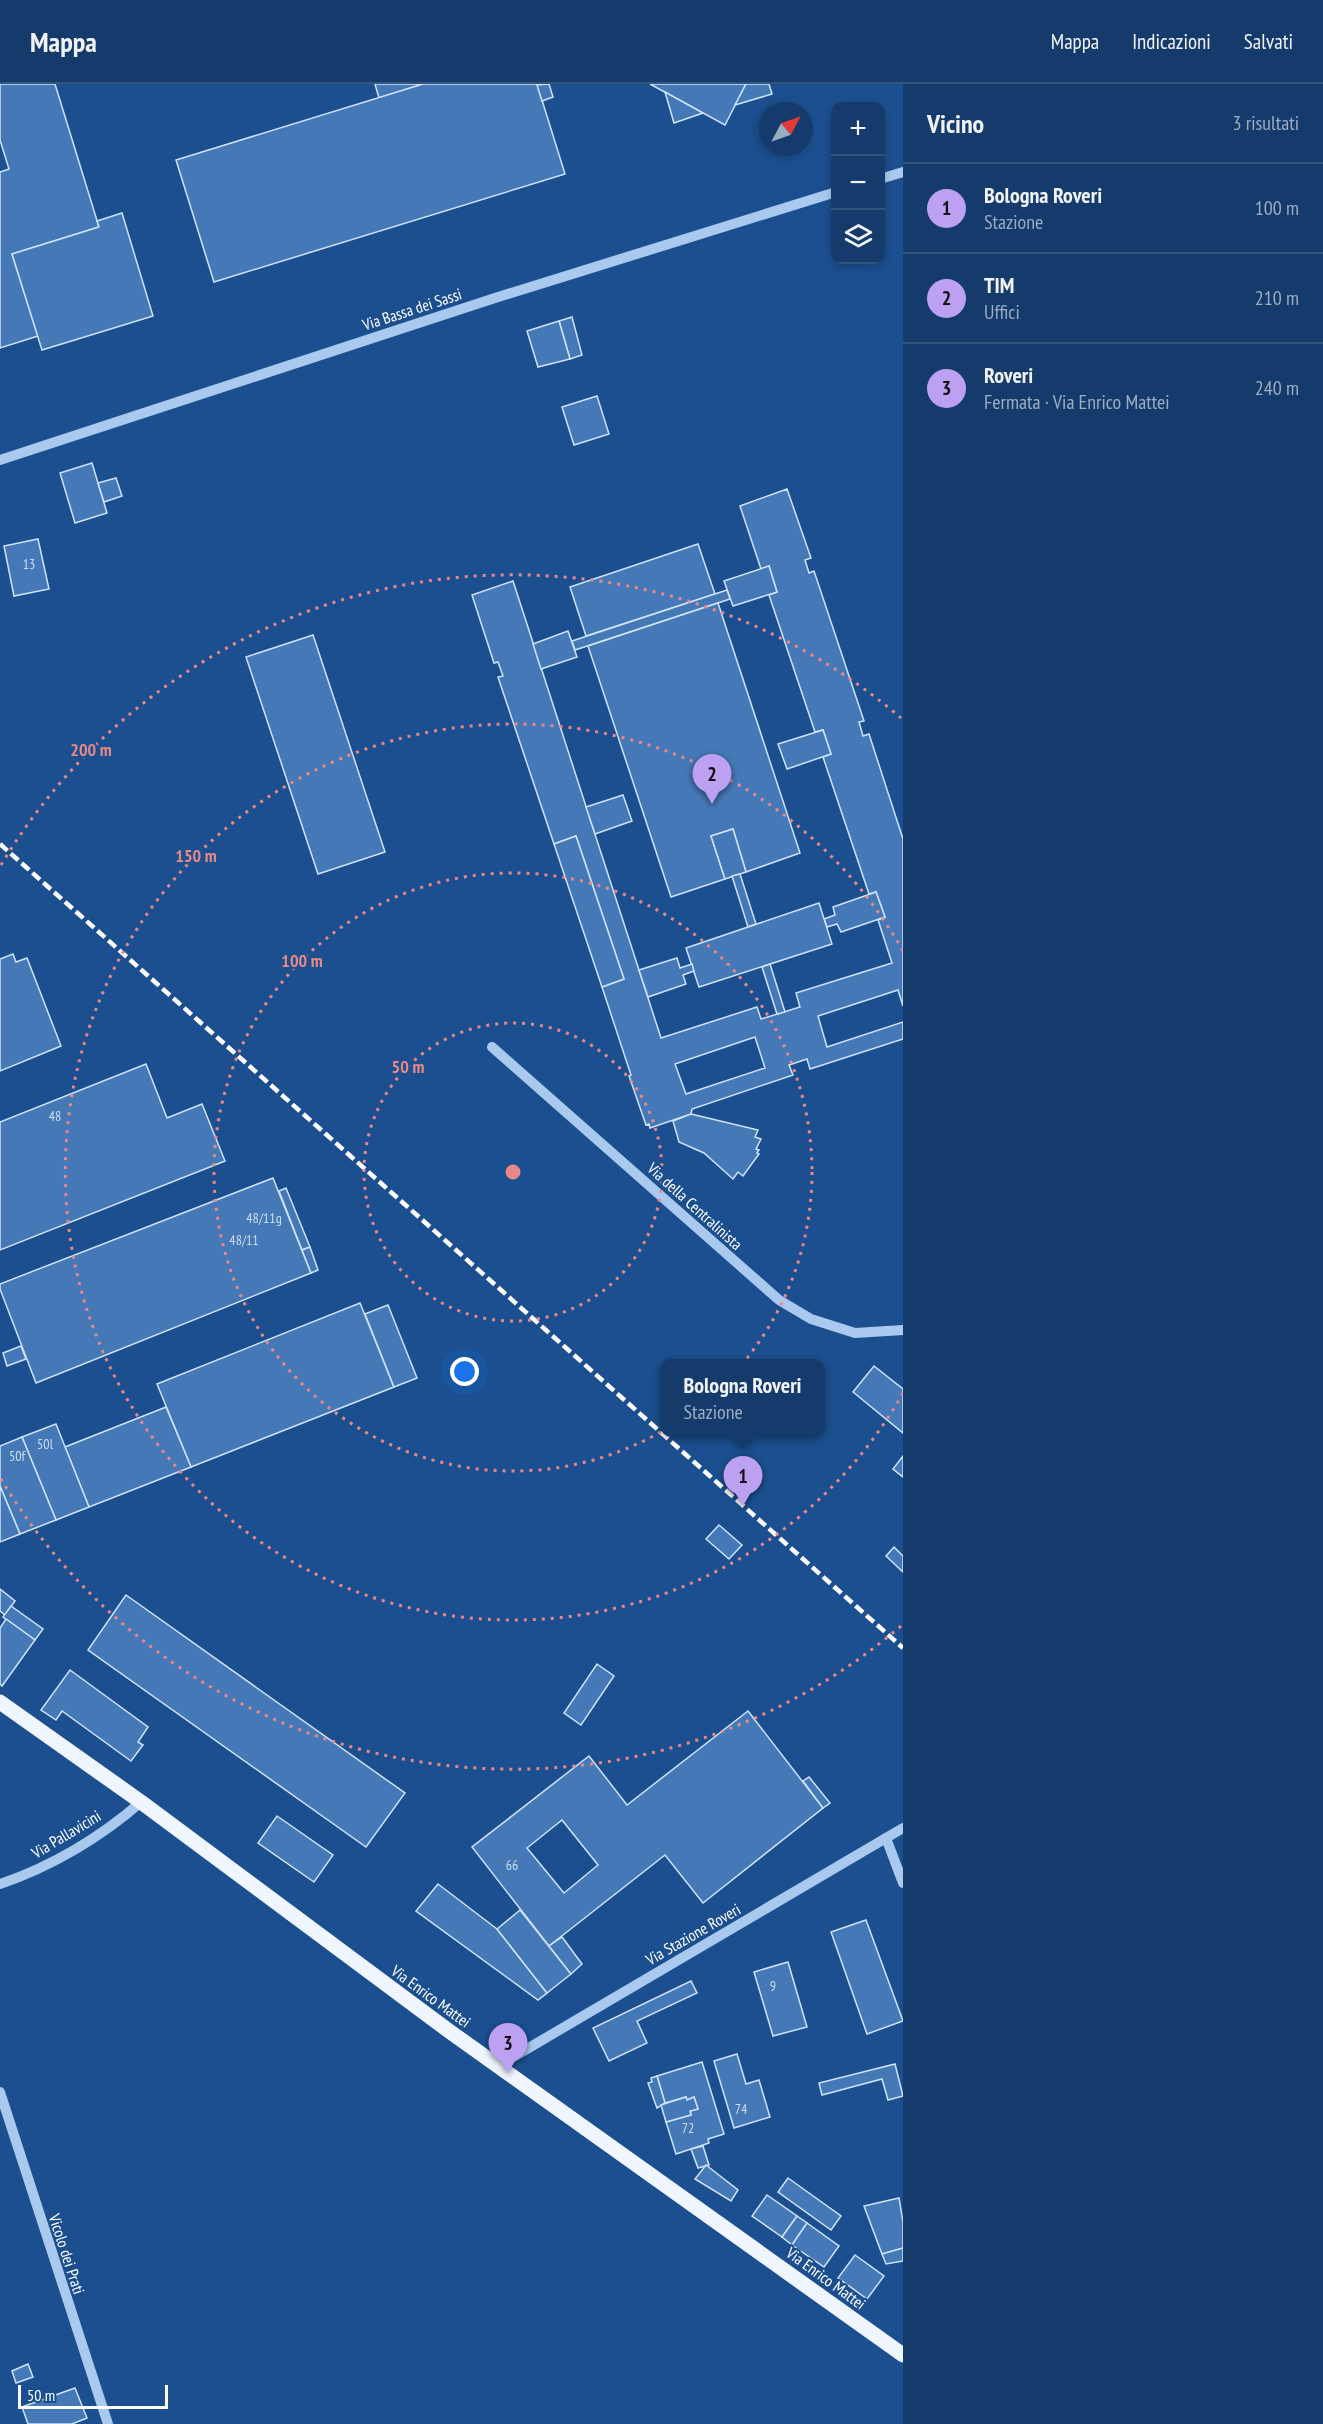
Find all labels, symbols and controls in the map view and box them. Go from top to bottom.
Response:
text: Mappa [30,23,97,60]
text: Mappa [1051,28,1099,55]
text: Indicazioni [1132,28,1211,55]
text: Salvati [1244,28,1293,55]
north arrow [759,102,813,156]
map controls [831,102,885,264]
button: + [831,102,885,156]
text: Vicino [927,107,984,140]
text: 3 risultati [1233,110,1299,136]
button: − [831,156,885,210]
text: Bologna Roveri [984,181,1102,209]
text: 1 [942,195,951,221]
text: 100 m [1255,195,1299,221]
text: Stazione [984,209,1043,235]
button: layers [831,210,885,264]
text: TIM [984,271,1014,299]
street label: Via Bassa dei Sassi [359,284,464,335]
text: 2 [942,285,951,311]
text: 210 m [1255,285,1299,311]
text: Uffici [984,299,1020,325]
text: Roveri [984,361,1033,389]
text: 3 [942,375,951,401]
text: 240 m [1255,375,1299,401]
text: Fermata · Via Enrico Mattei [984,389,1170,415]
house number: 13 [23,555,35,573]
text: 200 m [70,738,112,761]
pin: 2 [692,754,732,804]
text: 150 m [175,844,217,867]
text: 100 m [281,949,323,972]
text: 50 m [392,1055,424,1078]
house number: 48 [49,1107,61,1125]
street label: Via della Centralinista [643,1157,747,1254]
centre of rings [503,1162,523,1182]
house number: 48/11g [246,1209,282,1227]
house number: 48/11 [229,1231,259,1249]
your location [450,1357,479,1386]
popup [660,1359,825,1437]
text: Bologna Roveri [683,1371,802,1399]
text: Stazione [683,1399,743,1425]
house number: 50l [37,1435,54,1453]
house number: 50f [9,1447,25,1465]
pin: 1 [724,1456,762,1506]
street label: Via Pallavicini [27,1806,104,1863]
house number: 66 [506,1856,518,1874]
street label: Via Stazione Roveri [641,1899,744,1970]
street label: Via Enrico Mattei [386,1960,475,2032]
house number: 9 [770,1977,776,1995]
pin: 3 [488,2024,528,2073]
house number: 74 [735,2100,748,2118]
house number: 72 [682,2119,694,2137]
street label: Vicolo dei Prati [44,2210,89,2297]
street label: Via Enrico Mattei [781,2242,870,2314]
scale bar [18,2382,168,2410]
text: 50 m [27,2385,55,2405]

